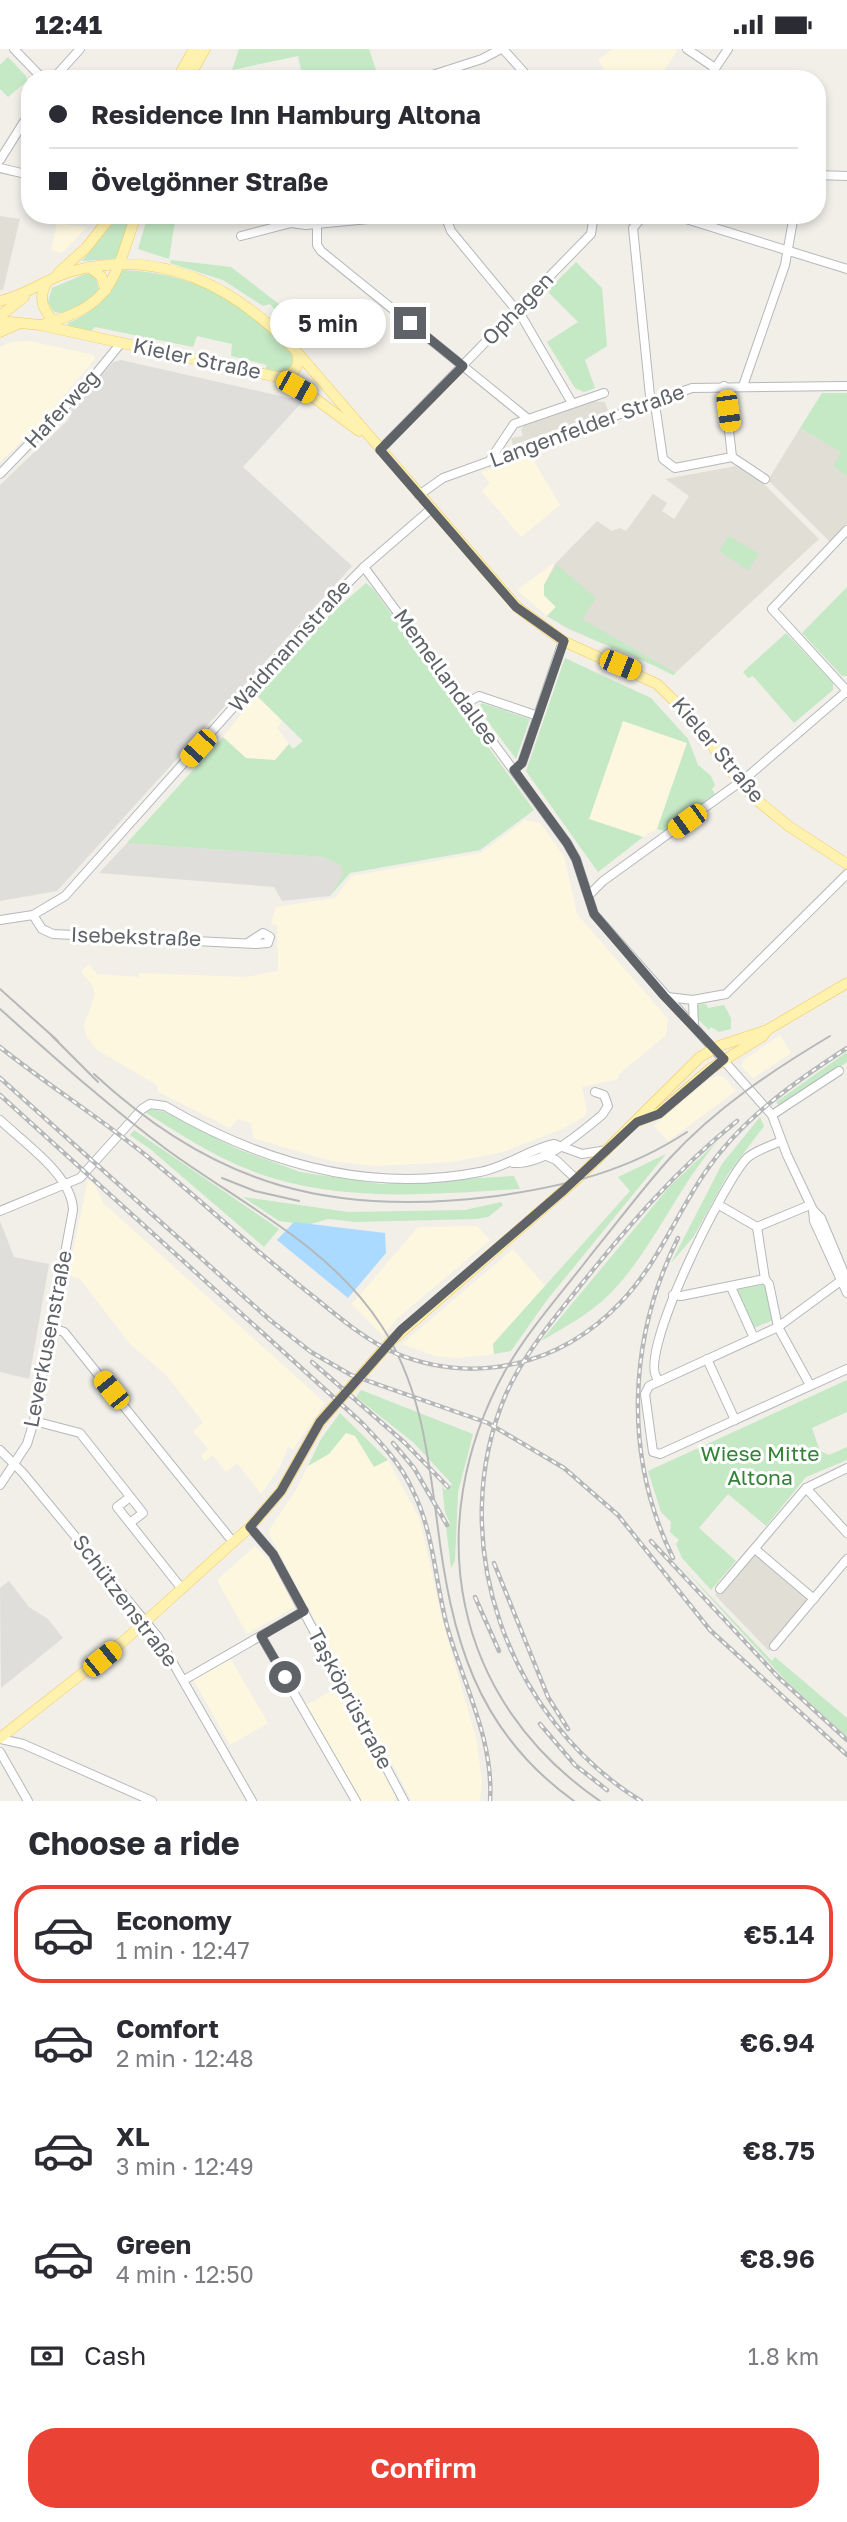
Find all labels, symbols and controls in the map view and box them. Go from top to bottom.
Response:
text: 12:41 [35,9,102,40]
text: Residence Inn Hamburg Altona [91,99,481,130]
text: Övelgönner Straße [91,166,328,197]
street label: Ophagen [476,266,558,350]
callout: 5 min [270,299,386,347]
route end [394,307,426,339]
text: 5 min [298,309,358,337]
street label: Kieler Straße [131,332,264,384]
street label: Haferweg [18,364,104,453]
car [273,368,320,406]
street label: Langenfelder Straße [486,378,688,472]
car [715,389,742,433]
street label: Waidmannstraße [223,574,356,717]
street label: Memellandallee [389,603,505,749]
car [597,647,644,683]
street label: Kieler Straße [667,691,771,808]
car [177,725,220,771]
car [664,800,711,842]
street label: Isebekstraße [70,921,202,951]
street label: Leverkusenstraße [17,1248,77,1430]
car [90,1367,133,1413]
park label: Wiese Mitte Altona [701,1440,820,1490]
street label: Schützenstraße [68,1529,184,1672]
street label: Taşköprüstraße [303,1624,399,1773]
car [80,1638,125,1680]
route start [269,1661,301,1693]
text: Choose a ride [28,1824,240,1862]
icon: car [32,1903,95,1966]
text: Economy [116,1905,232,1936]
text: €5.14 [744,1919,815,1950]
text: 1 min · 12:47 [116,1936,250,1964]
icon: car [32,2011,95,2074]
text: Comfort [116,2013,219,2044]
text: €6.94 [740,2027,815,2058]
text: 2 min · 12:48 [116,2044,254,2072]
icon: car [32,2119,95,2182]
text: XL [116,2121,150,2152]
text: €8.75 [743,2135,815,2166]
text: 3 min · 12:49 [116,2152,254,2180]
icon: car [32,2227,95,2290]
text: Green [116,2229,191,2260]
text: €8.96 [740,2243,815,2274]
text: 4 min · 12:50 [116,2260,254,2288]
icon: cash [28,2337,66,2375]
text: Cash [84,2340,146,2371]
text: 1.8 km [748,2342,819,2370]
button: Confirm [28,2428,819,2508]

